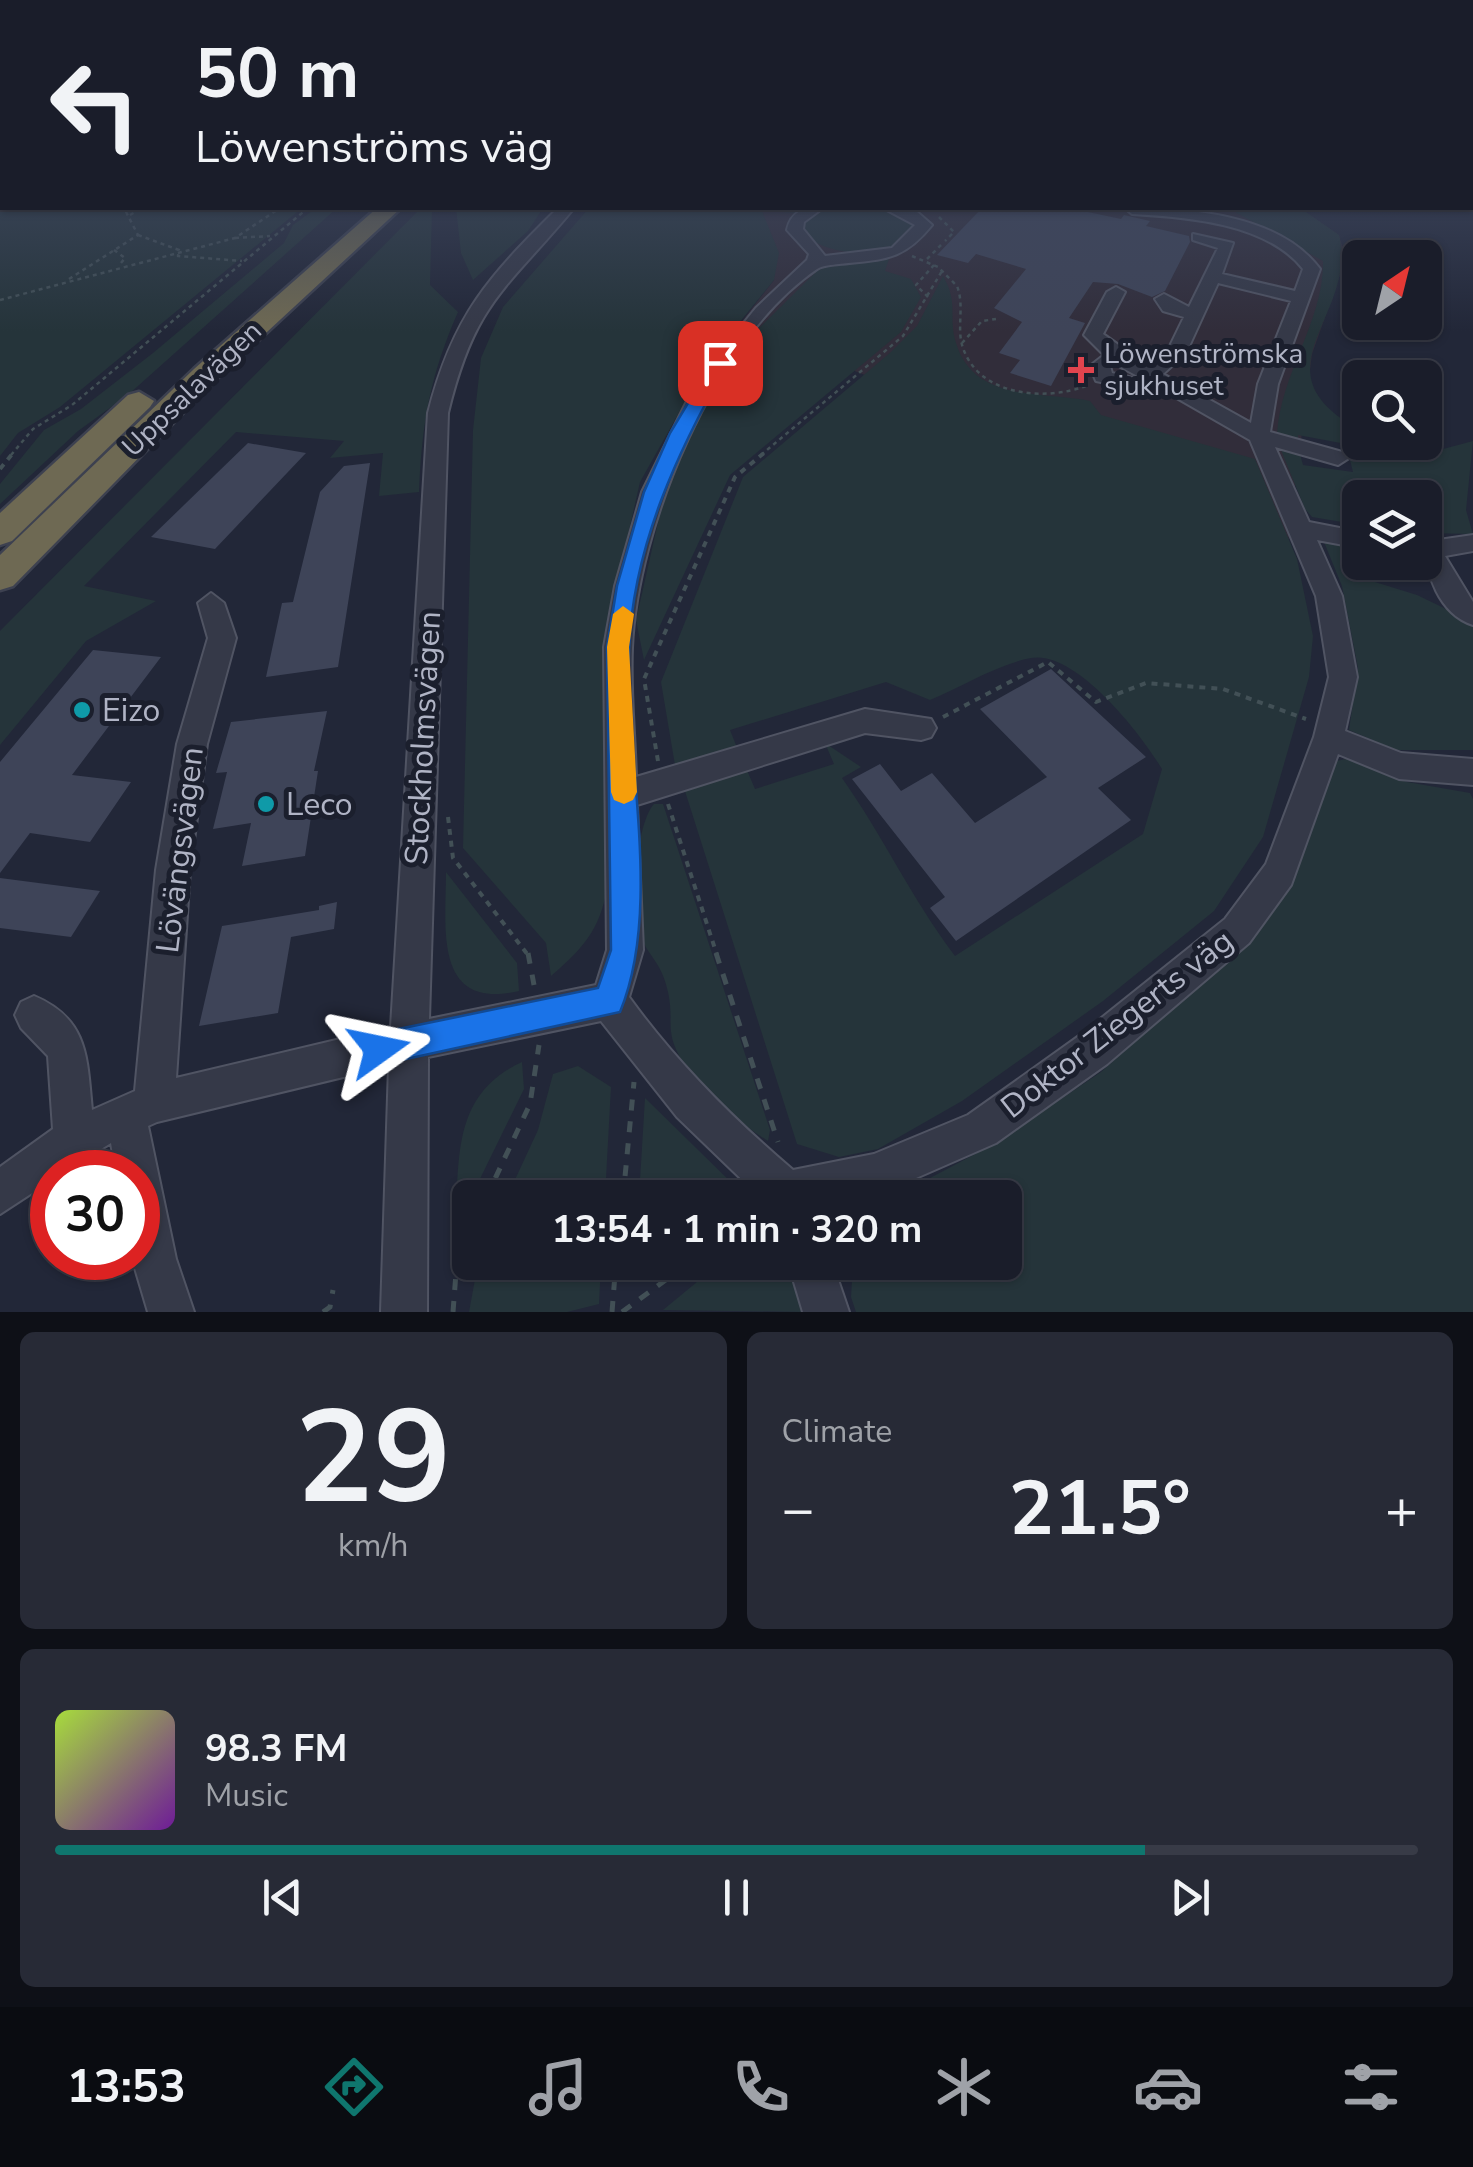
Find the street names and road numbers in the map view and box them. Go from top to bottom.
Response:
street label: Uppsalavägen [114,313,270,465]
street label: Stockholmsvägen [395,610,451,866]
street label: Lövängsvägen [146,745,214,955]
street label: Doktor Ziegerts väg [992,920,1242,1128]

